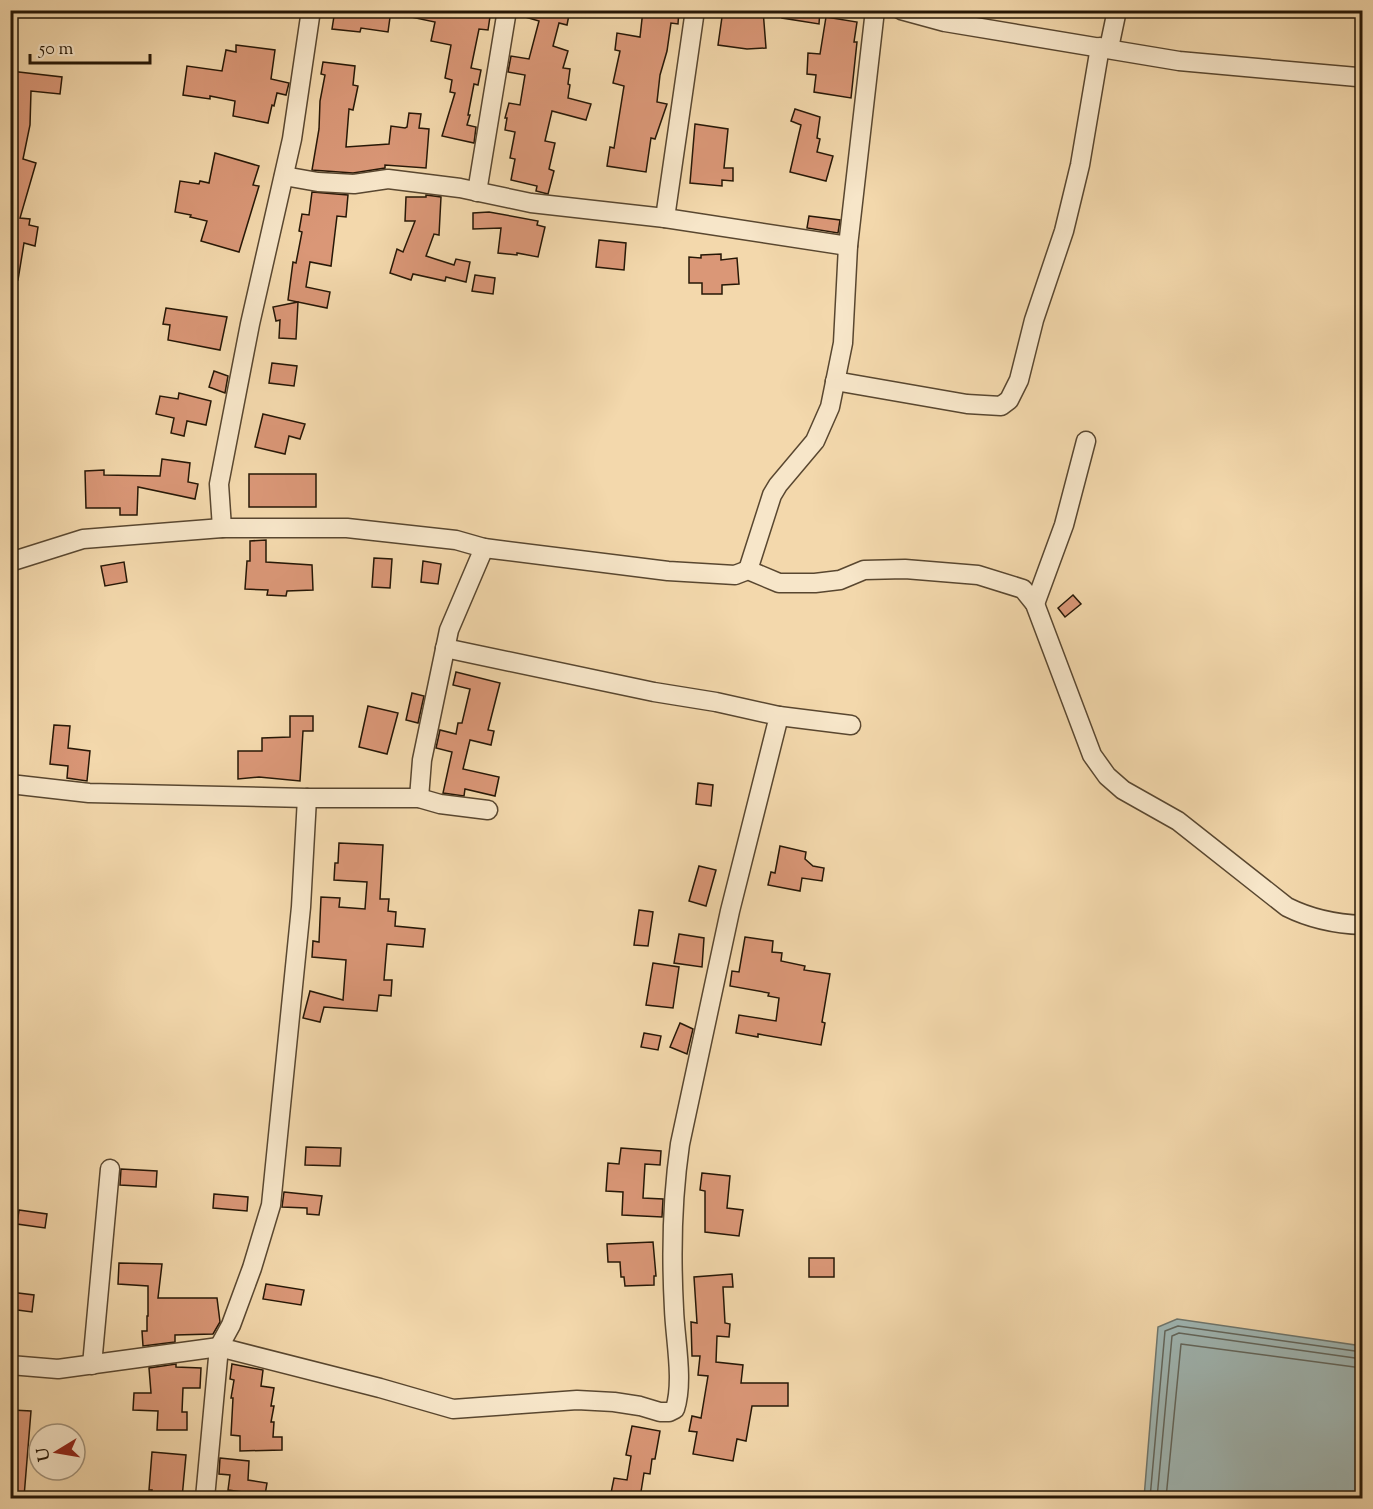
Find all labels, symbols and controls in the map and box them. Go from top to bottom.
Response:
scale bar [30,27,150,65]
text: 50 m [38,37,74,63]
north arrow [27,1422,87,1482]
text: U [32,1445,57,1463]

